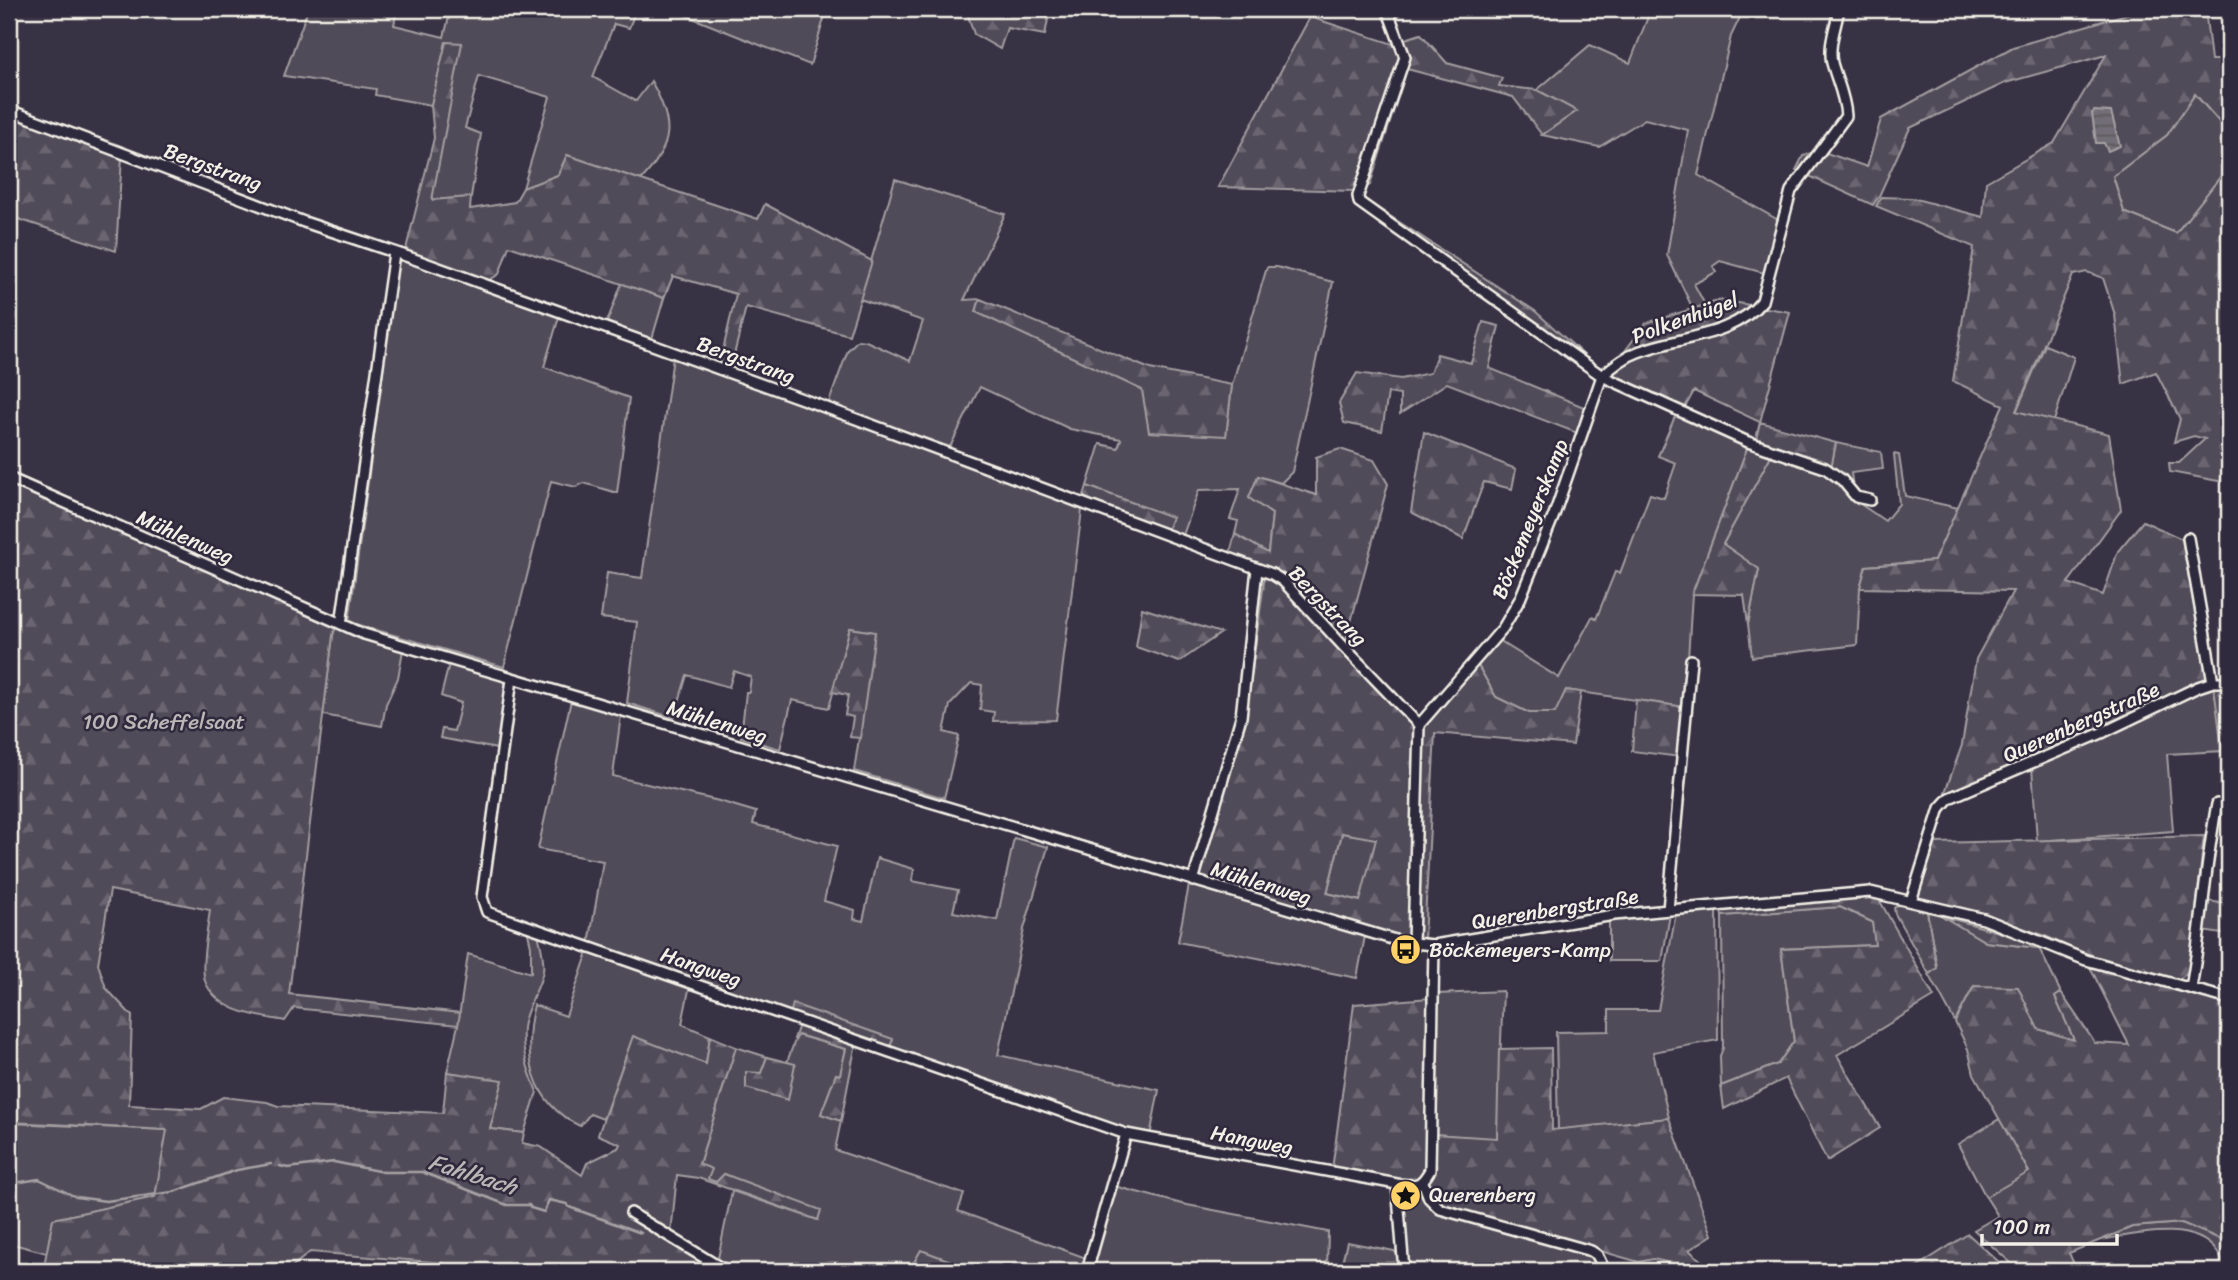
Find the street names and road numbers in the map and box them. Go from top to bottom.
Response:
street label: Bergstrang [158,132,268,202]
street label: Polkenhügel [1626,281,1745,355]
street label: Bergstrang [691,325,801,395]
street label: Böckemeyerskamp [1480,433,1580,605]
street label: Mühlenweg [130,499,240,576]
street label: Bergstrang [1279,556,1377,656]
street label: Querenbergstraße [1996,670,2166,774]
street label: Mühlenweg [662,689,772,755]
street label: Mühlenweg [1206,850,1316,916]
street label: Querenbergstraße [1469,877,1641,941]
street label: Hangweg [655,935,747,999]
street label: Hangweg [1208,1113,1297,1167]

